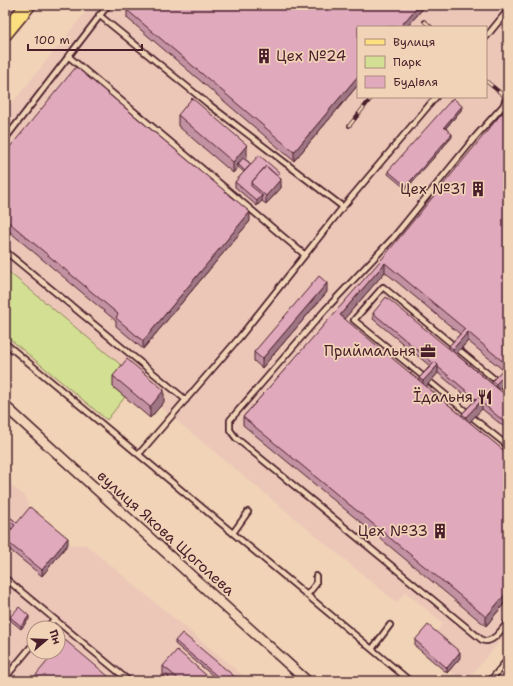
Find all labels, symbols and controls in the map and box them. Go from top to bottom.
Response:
scale bar [28,26,142,52]
legend [357,26,487,98]
text: 100 m [34,32,70,48]
text: Вулиця [393,34,435,50]
place label: Цех №24 [276,46,346,66]
building icon: Цех №24 [255,47,273,65]
text: Парк [393,54,422,70]
text: Будівля [393,74,438,90]
place label: Цех №31 [400,179,466,199]
building icon: Цех №31 [469,180,487,198]
place label: Приймальня [324,341,416,361]
office icon: Приймальня [419,342,437,360]
place label: Їдальня [413,387,473,407]
restaurant icon: Їдальня [476,388,494,406]
street label: вулиця Якова Щоголева [93,466,239,601]
place label: Цех №33 [358,521,428,541]
building icon: Цех №33 [431,522,449,540]
north arrow [26,620,66,660]
text: Пн [46,628,64,646]

